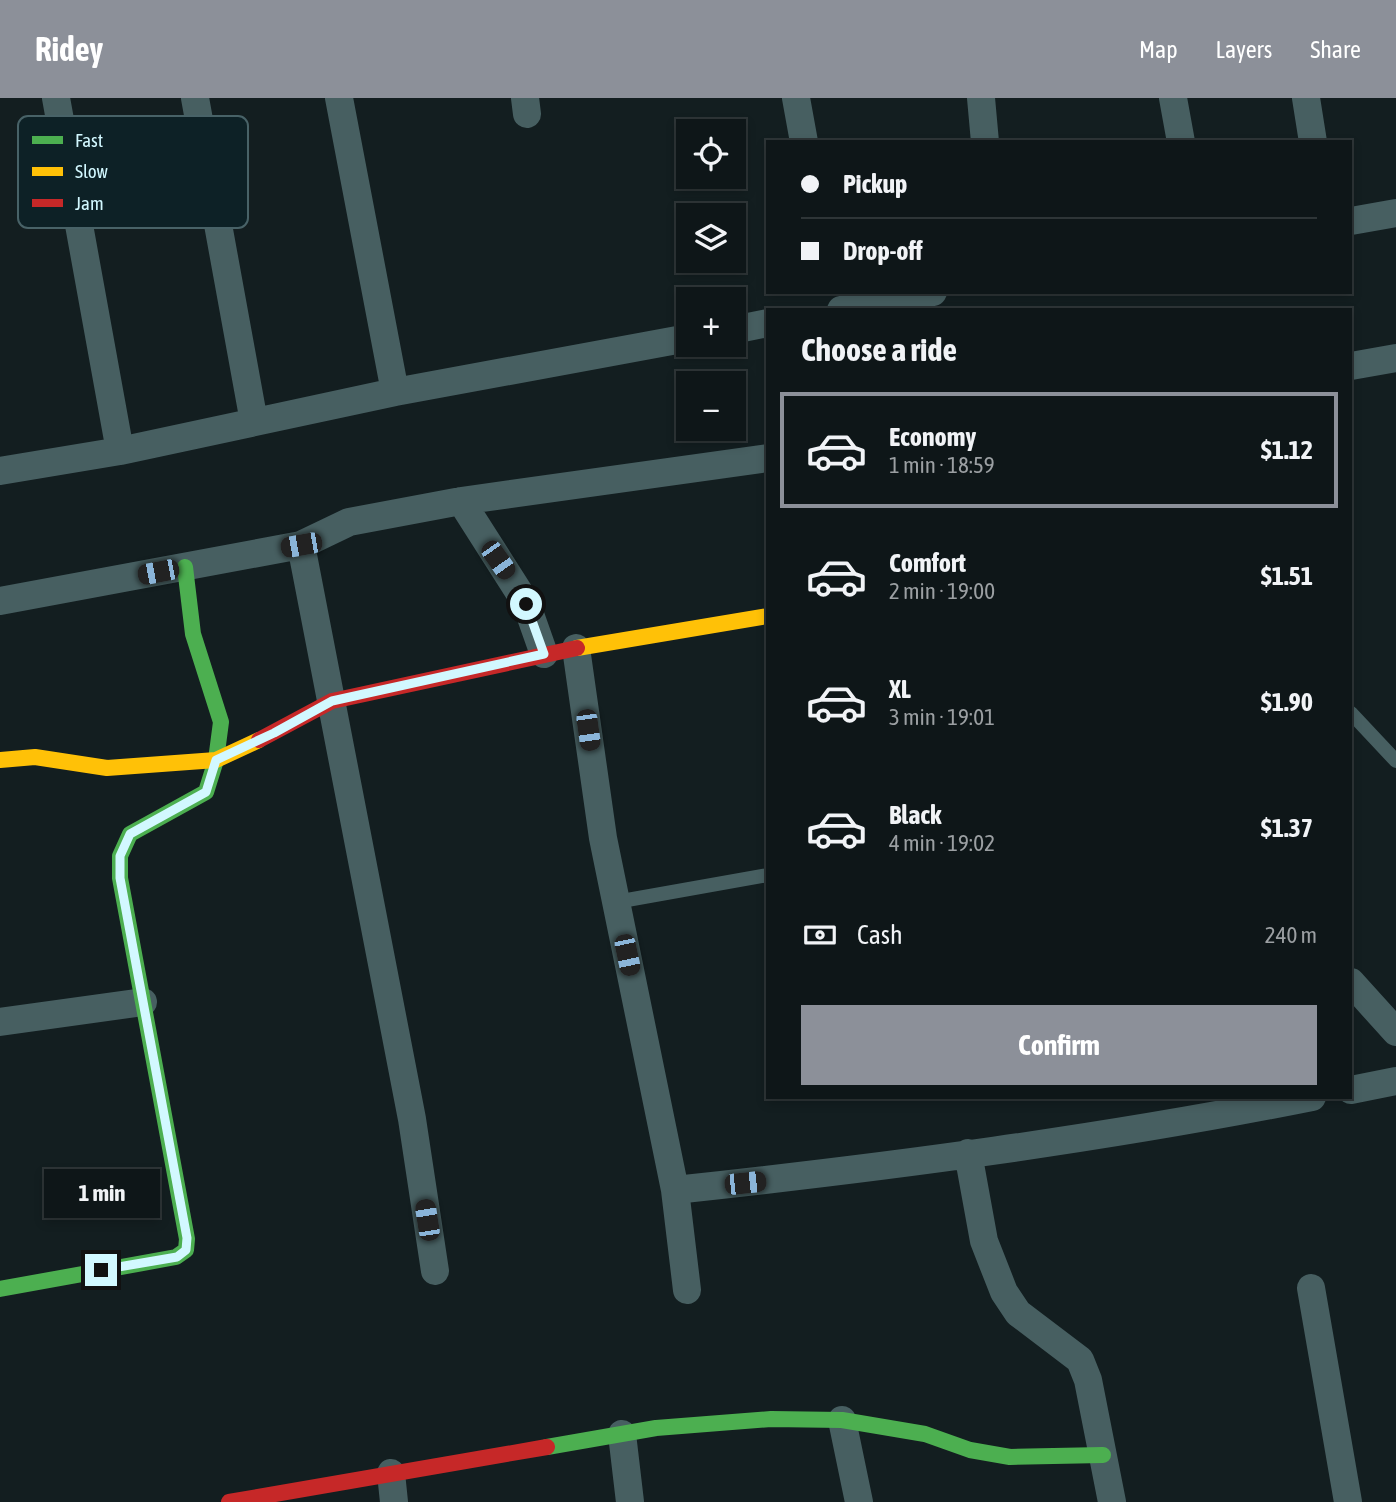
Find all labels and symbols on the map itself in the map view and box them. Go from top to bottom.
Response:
legend [18,116,248,228]
text: Fast [75,129,103,151]
text: Slow [75,160,109,182]
text: Jam [75,192,104,214]
car [279,531,324,559]
car [478,537,519,583]
car [136,558,181,586]
route start [510,588,542,620]
car [575,708,602,752]
car [613,932,642,978]
callout: 1 min [43,1168,159,1218]
car [724,1170,767,1196]
car [414,1198,441,1242]
route end [85,1254,117,1286]

